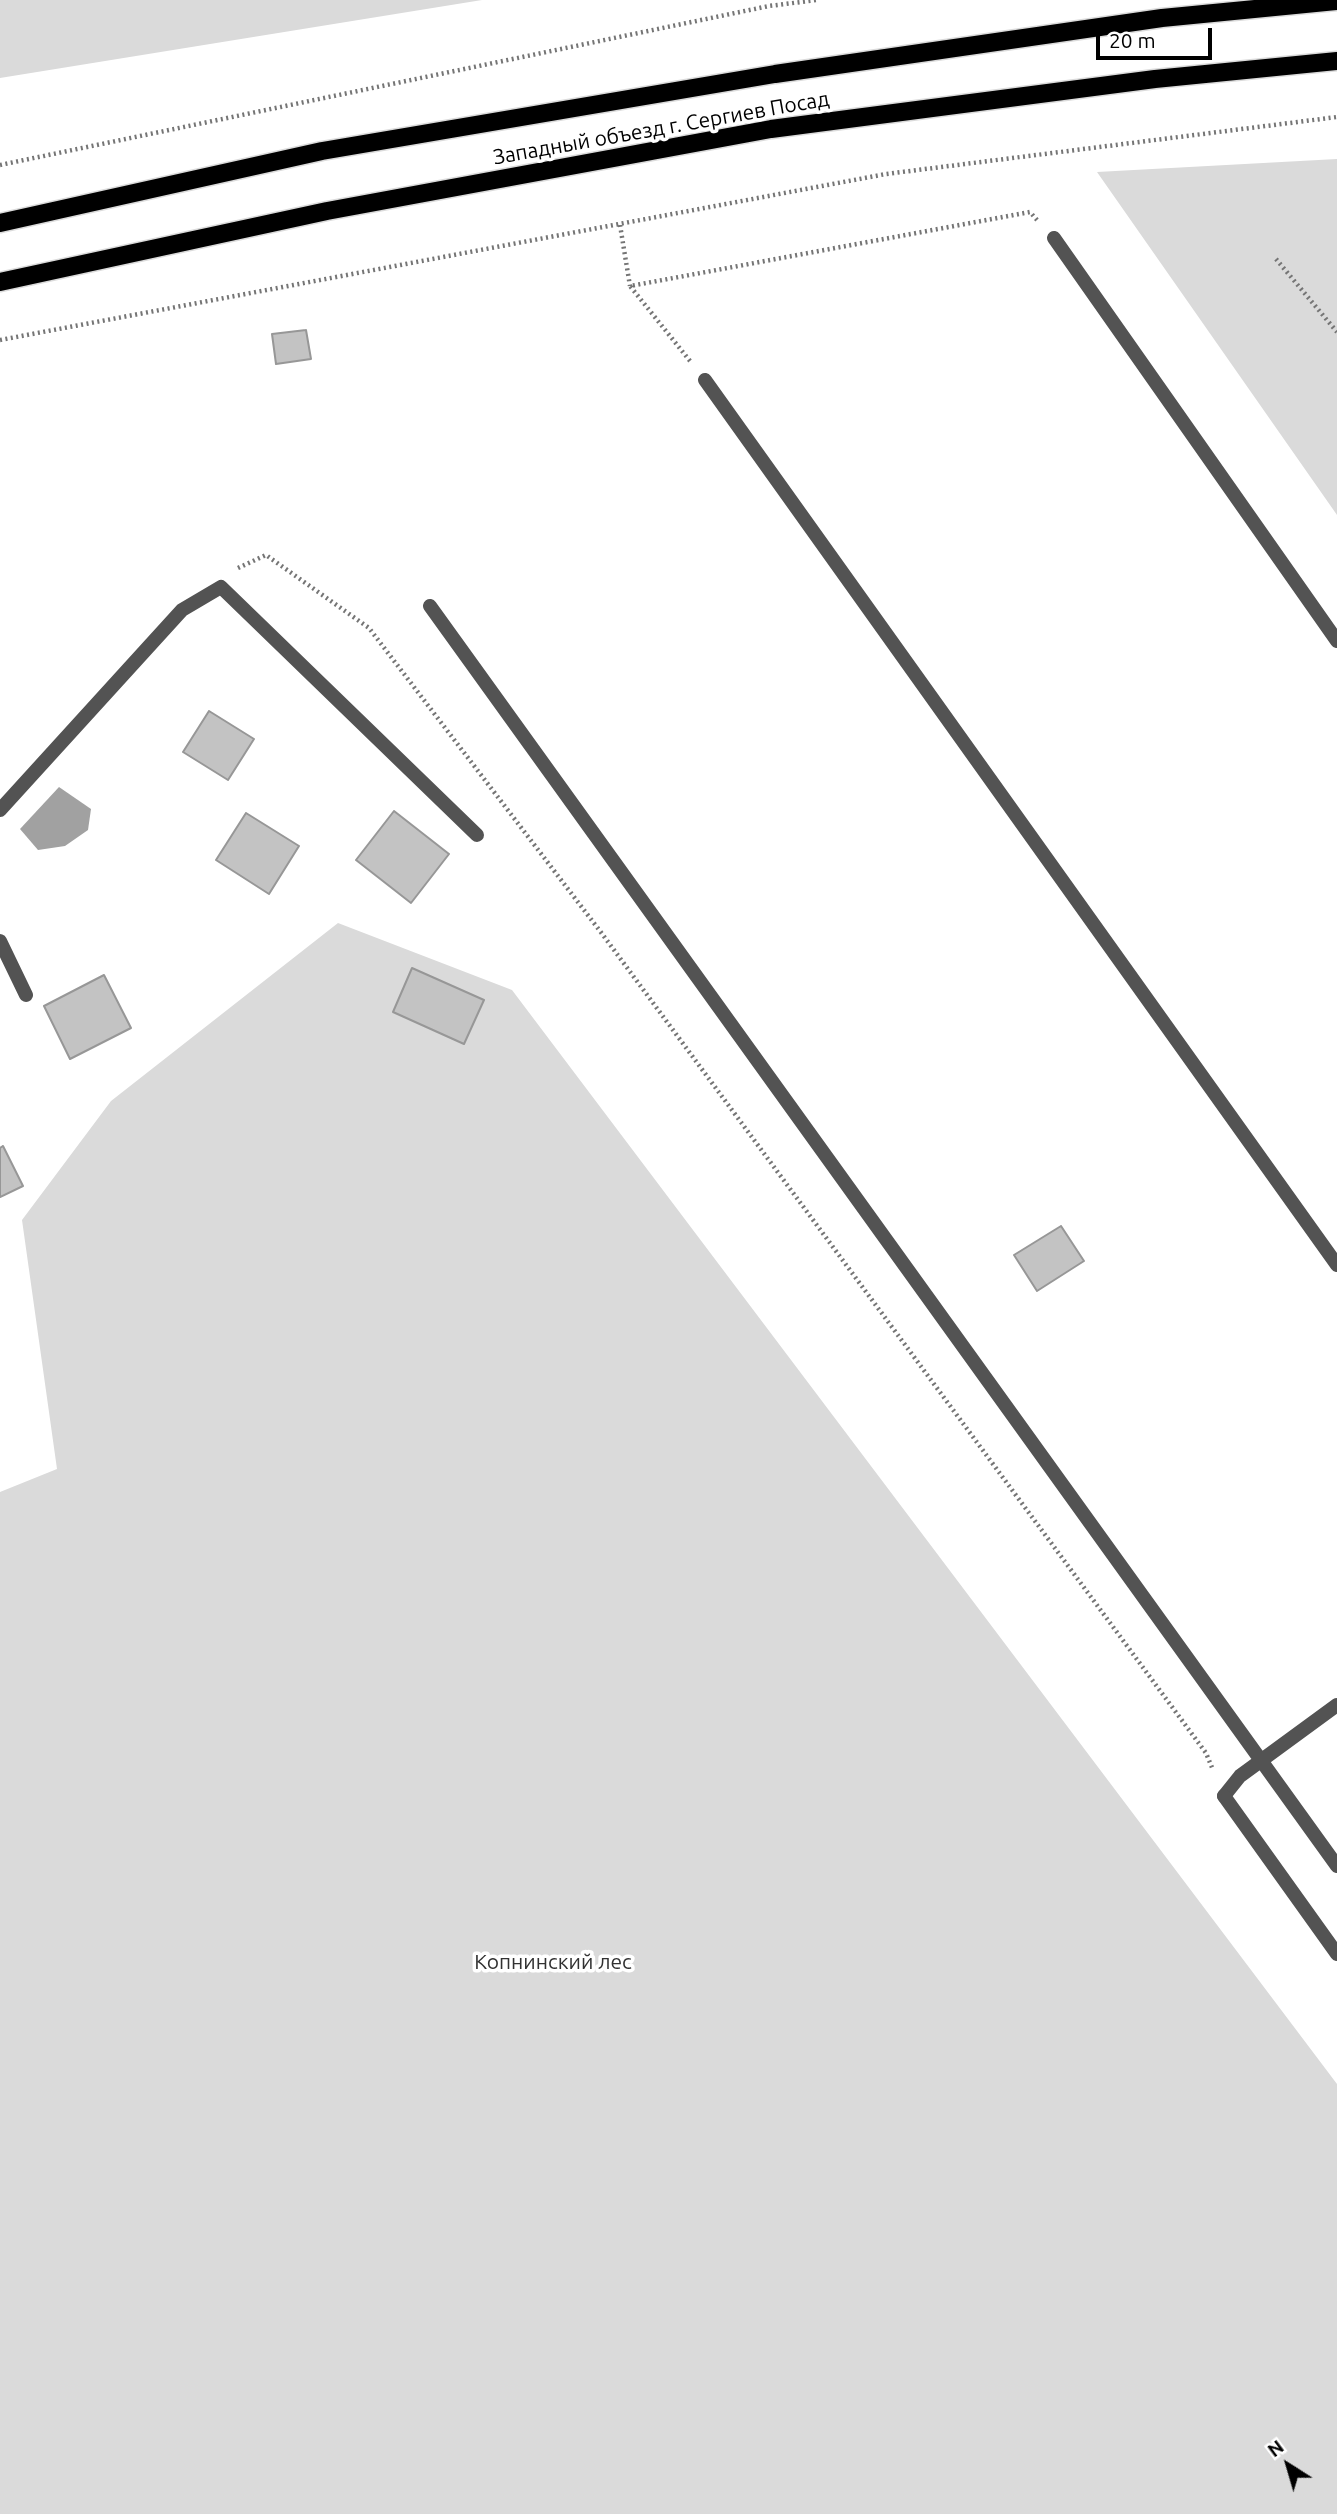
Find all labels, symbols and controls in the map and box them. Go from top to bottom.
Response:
scale bar [1099,14,1214,58]
text: 20 m [1109,28,1156,52]
street label: Западный объезд г. Сергиев Посад [491,86,831,170]
park label: Копнинский лес [474,1949,632,1975]
north arrow [1253,2430,1323,2500]
text: N [1263,2435,1288,2461]

